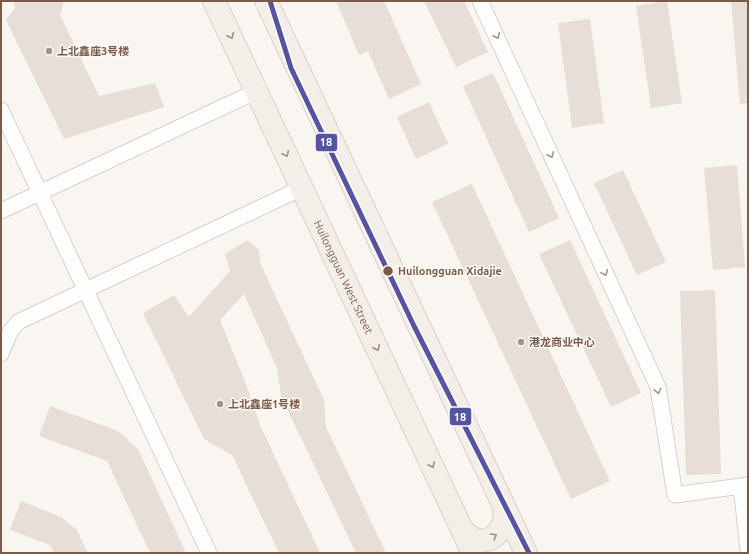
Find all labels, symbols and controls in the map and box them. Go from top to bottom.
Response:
one-way arrow [226,32,234,40]
one-way arrow [492,33,500,40]
place label: 上北鑫座3号楼 [57,45,129,57]
marker: 上北鑫座3号楼 [44,46,54,56]
line badge: 18 [315,133,338,152]
text: 18 [320,136,332,148]
one-way arrow [281,150,289,157]
one-way arrow [546,150,554,158]
street label: Huilongguan West Street [312,218,376,336]
marker: Huilongguan Xidajie [381,264,395,278]
place label: Huilongguan Xidajie [398,265,502,277]
one-way arrow [600,268,608,276]
place label: 港龙商业中心 [529,336,595,348]
marker: 港龙商业中心 [516,337,526,347]
one-way arrow [372,343,380,351]
one-way arrow [654,388,662,394]
place label: 上北鑫座1号楼 [228,398,300,410]
marker: 上北鑫座1号楼 [215,399,225,409]
line badge: 18 [449,407,472,426]
text: 18 [454,411,466,423]
one-way arrow [427,461,435,469]
one-way arrow [490,533,497,540]

